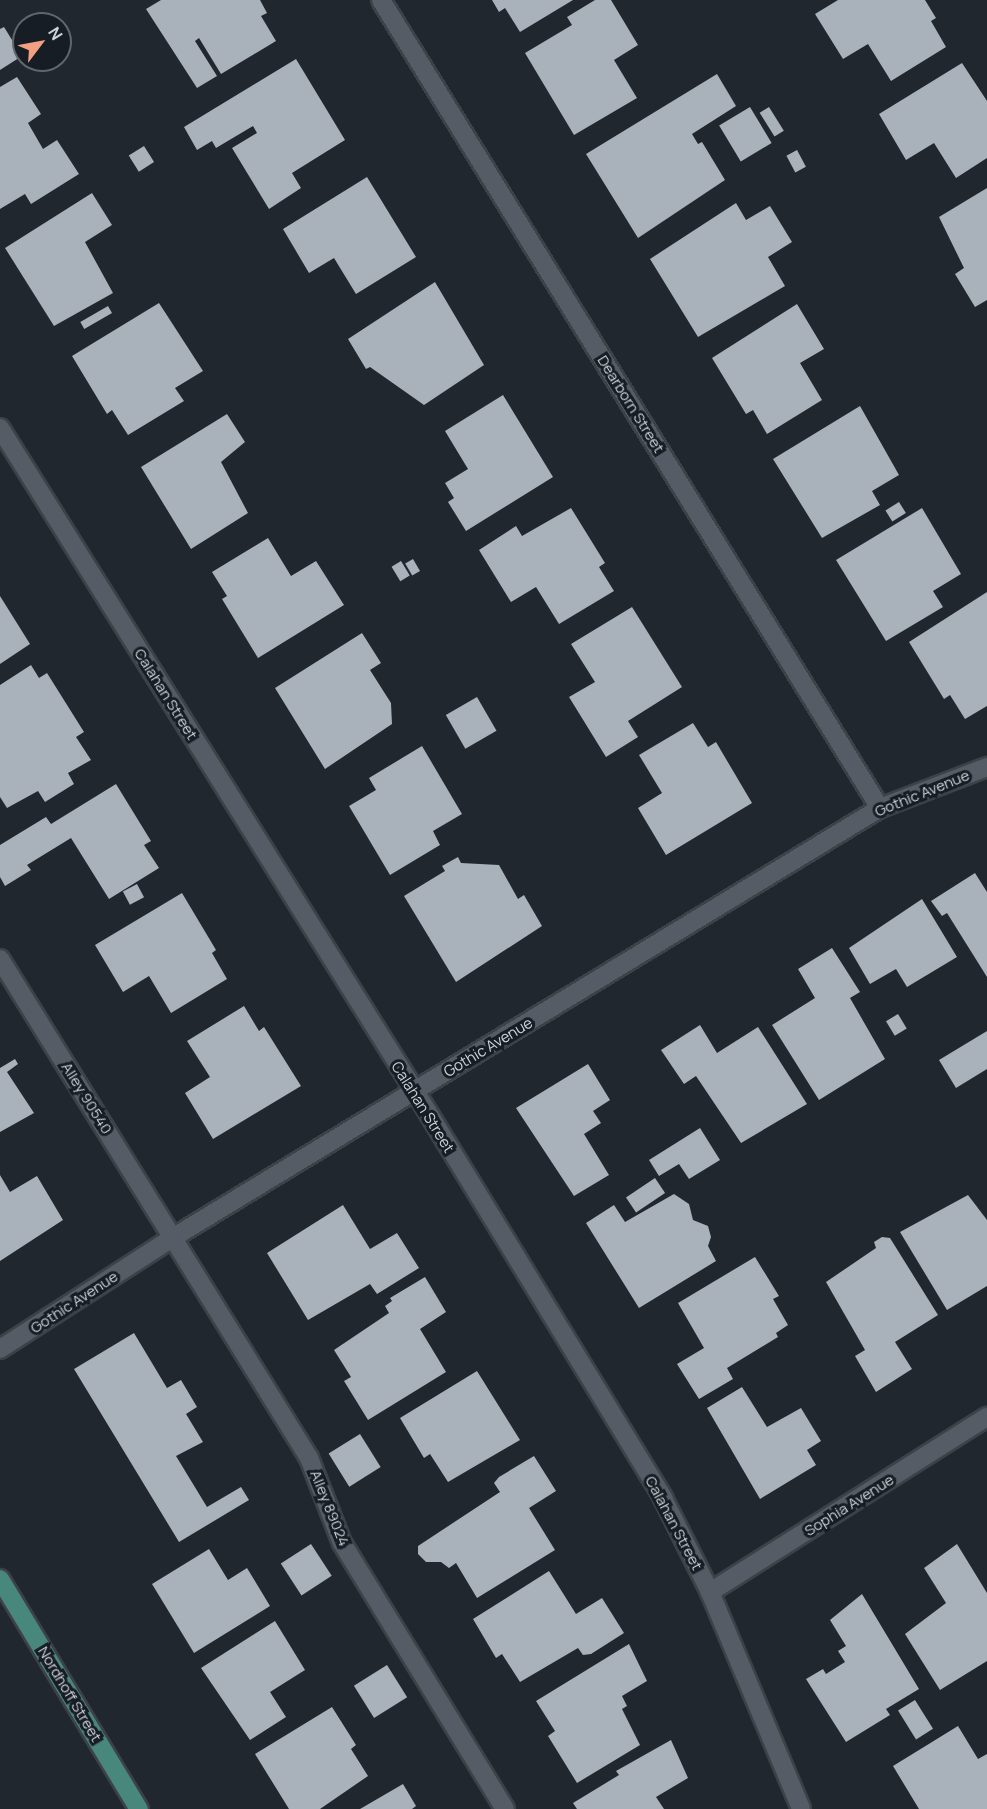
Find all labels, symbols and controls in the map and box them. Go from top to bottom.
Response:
north arrow [12,12,72,72]
text: N [43,23,68,44]
street label: Dearborn Street [594,352,668,456]
street label: Calahan Street [131,645,201,743]
street label: Gothic Avenue [872,766,972,820]
street label: Gothic Avenue [440,1013,536,1081]
street label: Calahan Street [388,1058,458,1156]
street label: Alley 90540 [58,1059,116,1137]
street label: Gothic Avenue [27,1267,121,1337]
street label: Alley 89024 [307,1467,353,1549]
street label: Sophia Avenue [801,1470,897,1540]
street label: Calahan Street [642,1473,706,1573]
street label: Nordhoff Street [34,1643,106,1745]

